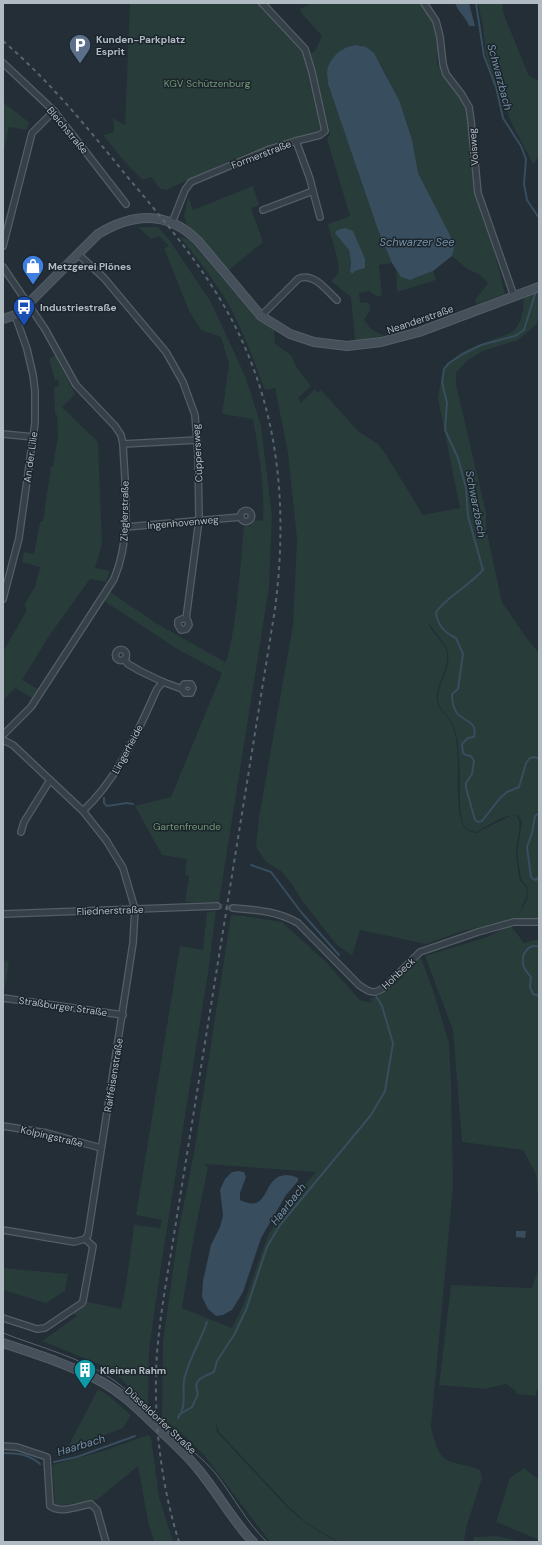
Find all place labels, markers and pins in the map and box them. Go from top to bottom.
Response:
parking icon: Kunden-Parkplatz Esprit [67,32,93,65]
place label: Kunden-Parkplatz Esprit [96,33,185,58]
shop icon: Metzgerei Plönes [20,253,46,286]
place label: Metzgerei Plönes [48,260,131,273]
bus stop icon: Industriestraße [11,294,37,327]
place label: Industriestraße [40,301,116,314]
building icon: Kleinen Rahm [72,1357,98,1390]
place label: Kleinen Rahm [100,1364,166,1377]

